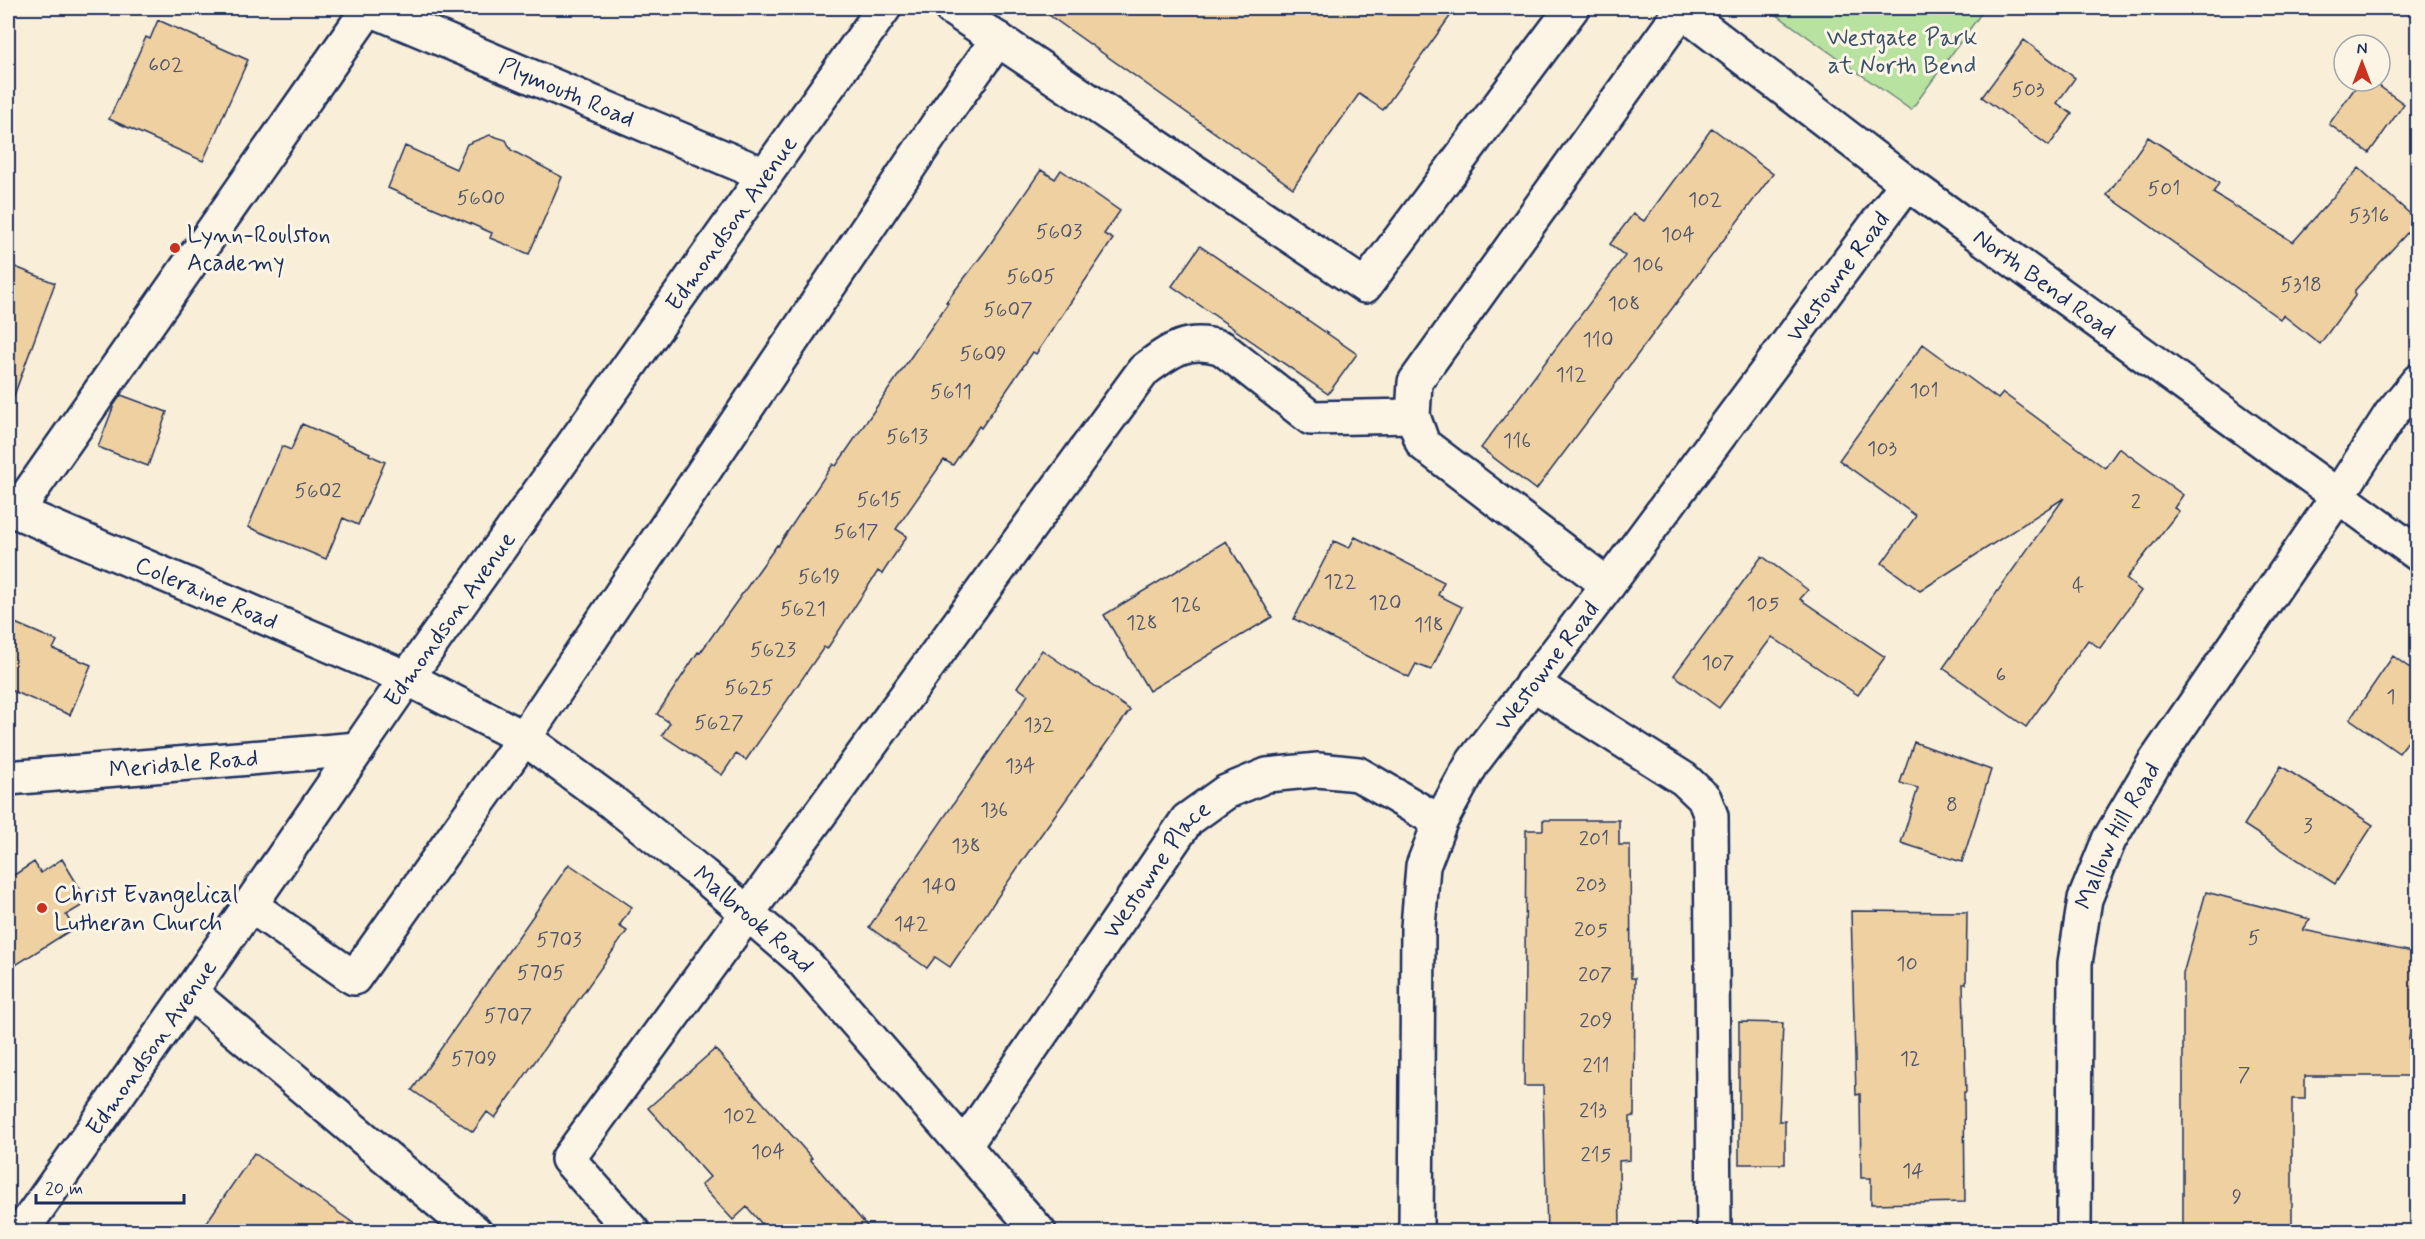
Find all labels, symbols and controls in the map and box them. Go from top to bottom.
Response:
park label: Westgate Park at North Bend [1826,23,1978,82]
north arrow [2332,33,2392,93]
text: N [2357,39,2367,60]
house number: 602 [148,51,184,79]
street label: Plymouth Road [494,51,639,135]
house number: 503 [2011,76,2045,104]
street label: Edmondson Avenue [659,130,805,317]
house number: 501 [2148,175,2180,203]
house number: 5600 [457,184,505,212]
house number: 102 [1688,186,1722,214]
house number: 5316 [2349,202,2389,230]
street label: Westowne Road [1780,206,1897,349]
house number: 5603 [1036,218,1083,246]
place label: Lynn-Roulston Academy [187,220,331,279]
house number: 104 [1661,221,1695,249]
street label: North Bend Road [1967,222,2122,347]
marker: Lynn-Roulston Academy [168,241,182,255]
house number: 106 [1632,251,1664,279]
house number: 5605 [1006,263,1056,291]
house number: 5318 [2280,271,2322,299]
house number: 108 [1608,290,1640,318]
house number: 5607 [983,296,1033,324]
house number: 110 [1582,326,1614,354]
house number: 5609 [959,340,1007,368]
house number: 112 [1556,361,1586,389]
house number: 101 [1909,377,1939,405]
house number: 5611 [930,378,972,406]
house number: 5613 [886,423,928,451]
house number: 116 [1503,427,1531,455]
house number: 103 [1867,435,1897,463]
house number: 5602 [294,477,342,505]
house number: 5615 [857,486,901,514]
house number: 2 [2131,488,2141,516]
house number: 5617 [833,518,879,546]
street label: Edmondson Avenue [378,526,524,713]
street label: Coleraine Road [130,550,282,638]
house number: 5619 [798,563,840,591]
house number: 122 [1324,568,1357,596]
house number: 4 [2072,572,2084,600]
house number: 120 [1368,589,1402,617]
house number: 105 [1746,590,1780,618]
house number: 126 [1171,591,1201,619]
house number: 5621 [780,595,826,623]
street label: Westowne Road [1488,595,1607,738]
house number: 128 [1126,609,1158,637]
house number: 118 [1414,611,1444,639]
house number: 5623 [750,636,797,664]
house number: 107 [1701,649,1735,677]
house number: 6 [1996,661,2006,689]
house number: 5625 [724,674,774,702]
house number: 1 [2386,683,2396,711]
house number: 5627 [694,709,744,737]
house number: 132 [1024,711,1054,739]
street label: Meridale Road [108,743,259,787]
house number: 134 [1005,752,1035,780]
street label: Mallow Hill Road [2069,757,2168,914]
house number: 8 [1946,791,1958,819]
street label: Westowne Place [1096,794,1217,945]
house number: 136 [980,796,1008,824]
house number: 3 [2303,812,2313,840]
house number: 201 [1579,825,1609,853]
house number: 138 [951,832,981,860]
street label: Malbrook Road [686,859,821,980]
house number: 203 [1576,871,1607,899]
house number: 140 [922,872,956,900]
place label: Christ Evangelical Lutheran Church [54,880,239,939]
marker: Christ Evangelical Lutheran Church [35,901,49,915]
house number: 142 [894,910,928,938]
house number: 205 [1574,916,1608,944]
house number: 5 [2248,924,2260,952]
house number: 5703 [536,926,582,954]
house number: 10 [1896,950,1918,978]
street label: Edmondson Avenue [80,954,225,1142]
house number: 5705 [517,959,565,987]
house number: 207 [1578,961,1612,989]
house number: 5707 [484,1002,533,1030]
house number: 209 [1579,1007,1613,1035]
house number: 5709 [451,1045,497,1073]
house number: 12 [1900,1045,1920,1073]
house number: 211 [1582,1052,1610,1080]
house number: 7 [2238,1061,2251,1089]
house number: 213 [1579,1097,1607,1125]
house number: 102 [723,1102,757,1130]
house number: 104 [751,1138,785,1166]
house number: 215 [1581,1141,1612,1169]
house number: 14 [1902,1157,1924,1185]
scale bar [36,1167,184,1205]
text: 20 m [45,1177,83,1201]
house number: 9 [2232,1183,2242,1211]

